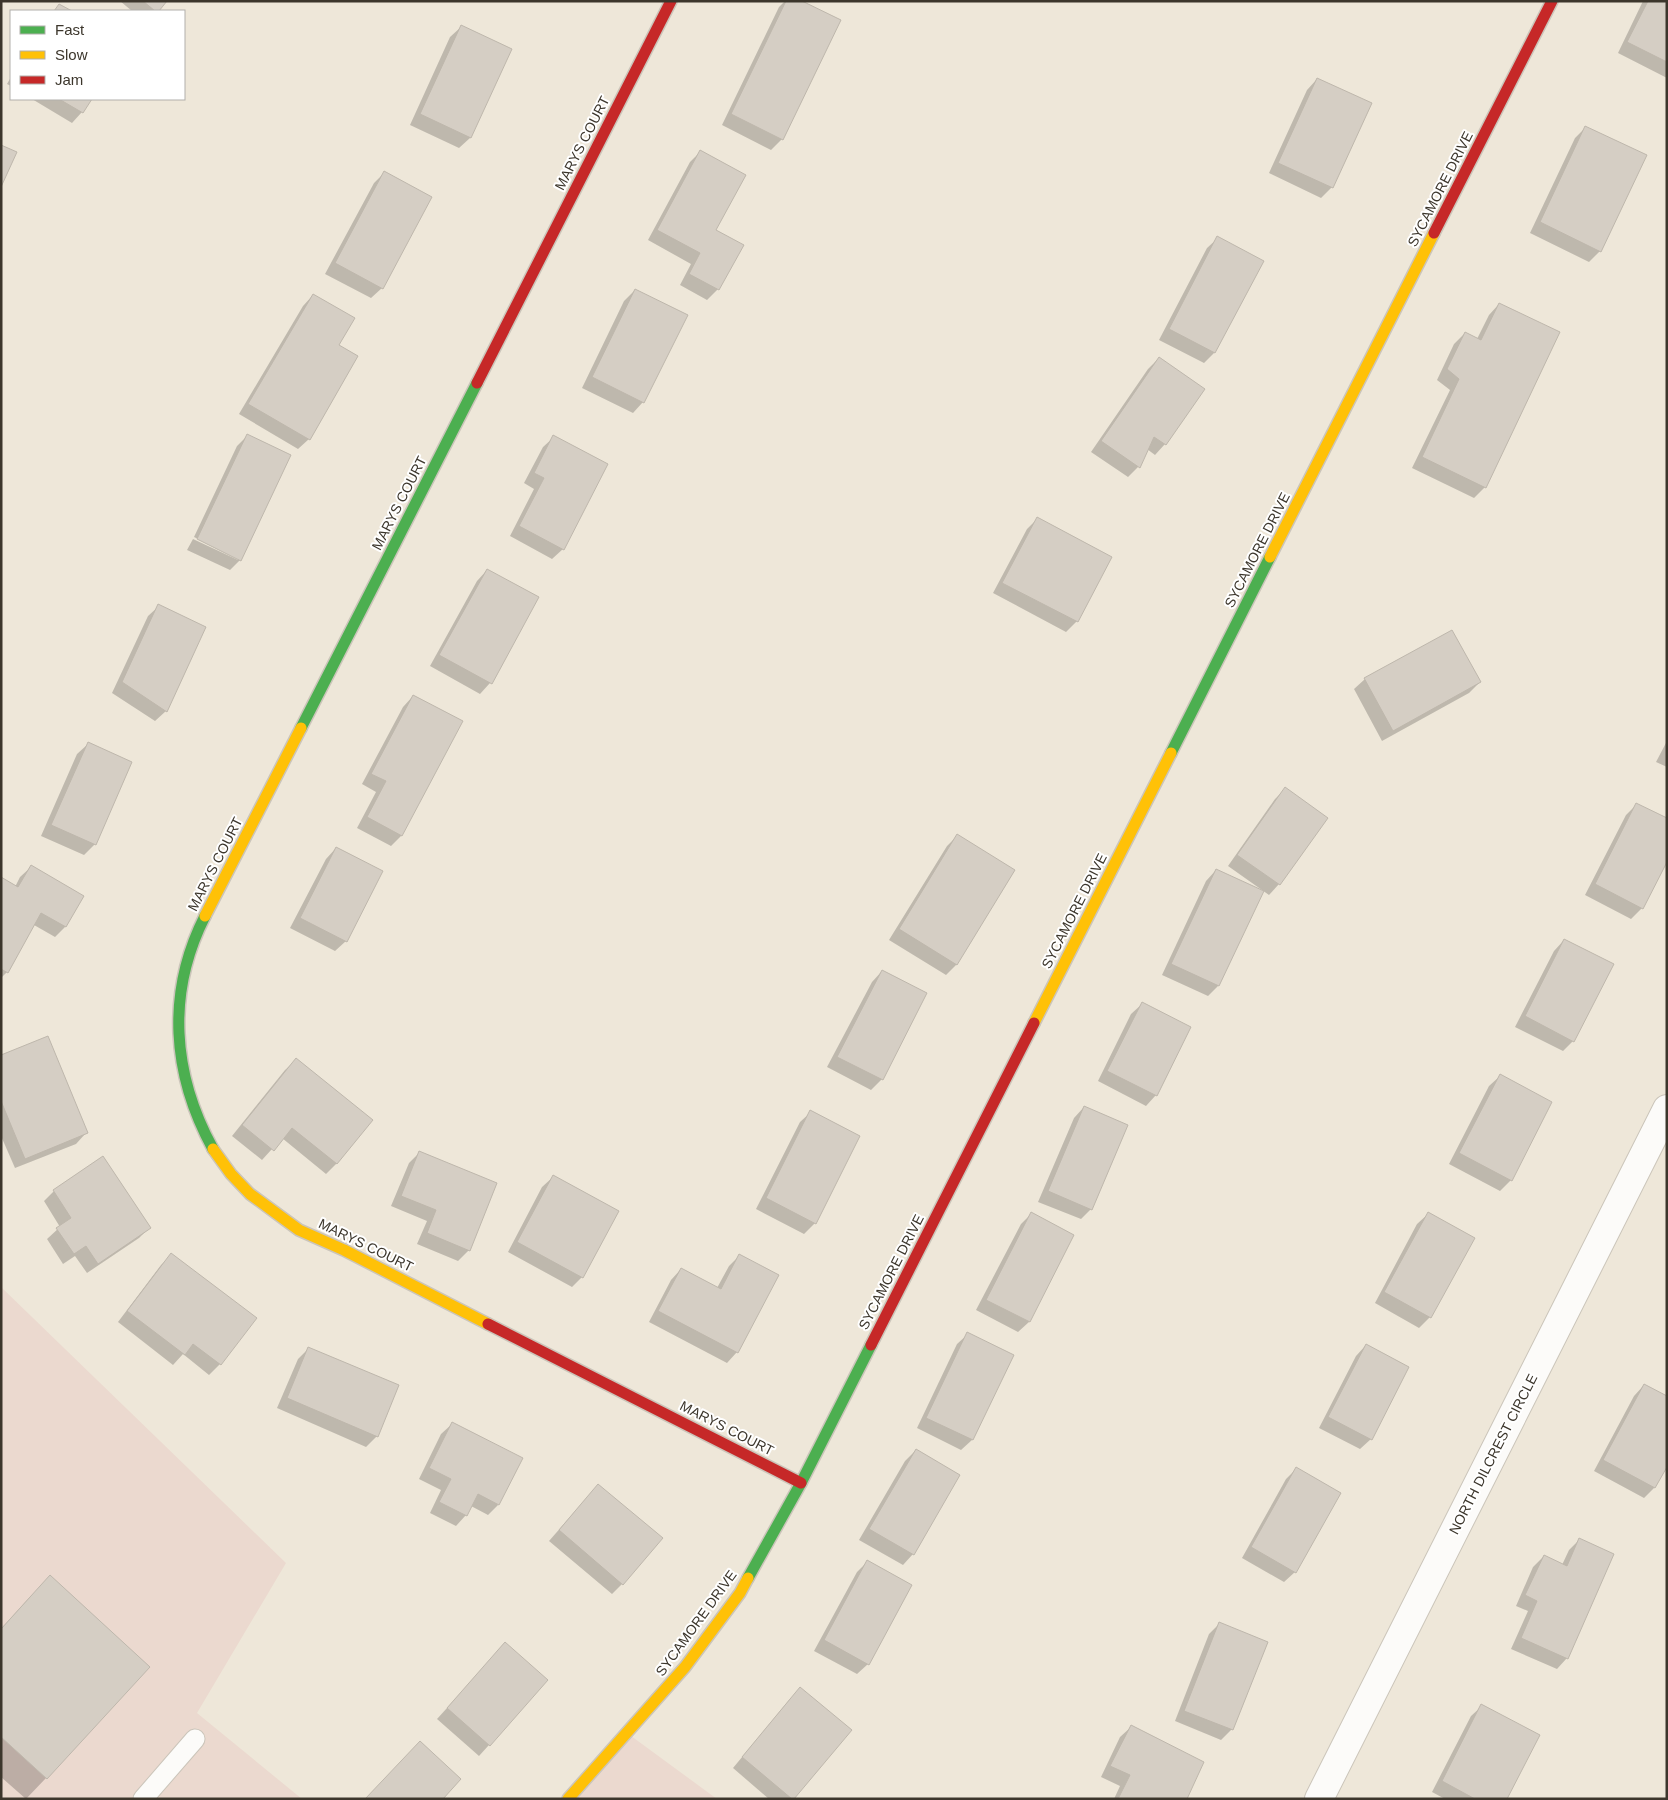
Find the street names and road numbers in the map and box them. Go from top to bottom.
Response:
street label: MARYS COURT [552,93,613,192]
street label: SYCAMORE DRIVE [1404,129,1476,249]
street label: MARYS COURT [369,453,430,552]
street label: SYCAMORE DRIVE [1221,490,1293,610]
street label: MARYS COURT [185,814,246,913]
street label: SYCAMORE DRIVE [1038,851,1110,971]
street label: SYCAMORE DRIVE [855,1212,927,1332]
street label: MARYS COURT [316,1215,416,1275]
street label: NORTH DILCREST CIRCLE [1446,1371,1540,1537]
street label: MARYS COURT [678,1398,777,1459]
street label: SYCAMORE DRIVE [652,1567,740,1679]

